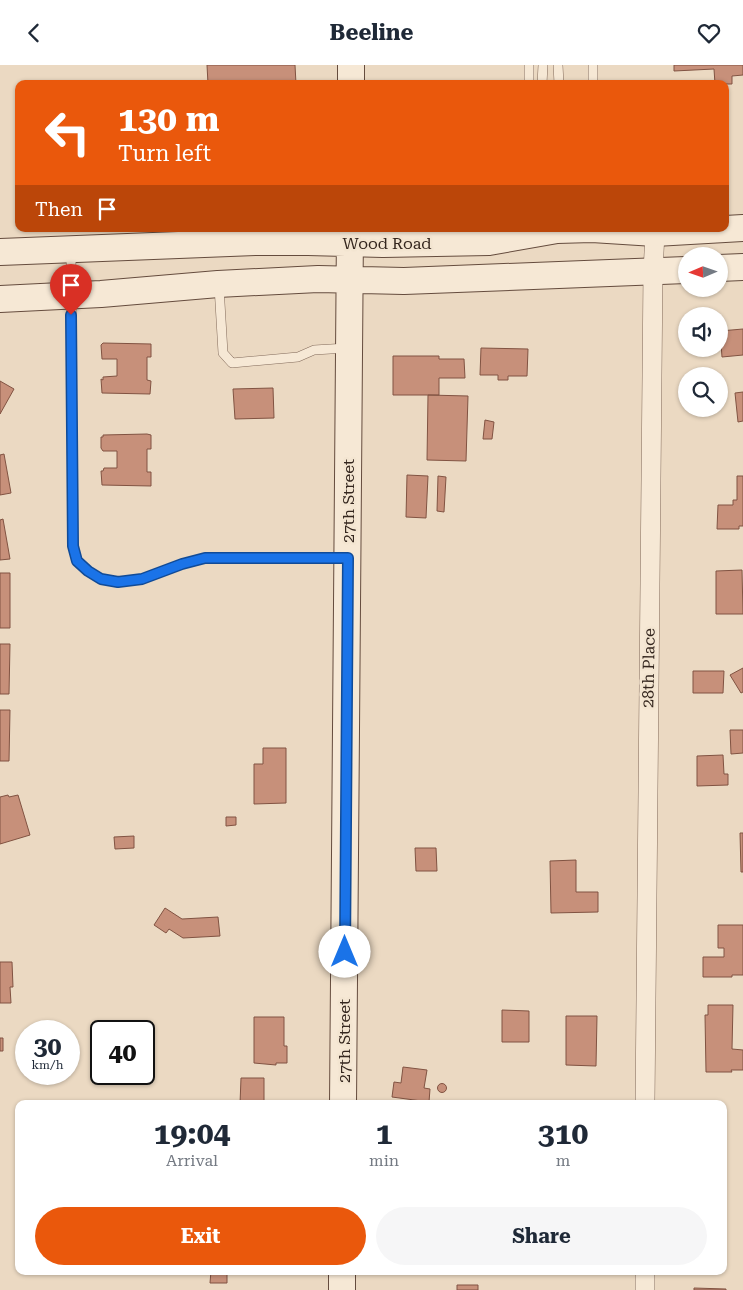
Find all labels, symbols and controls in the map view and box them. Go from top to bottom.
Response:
icon: back [20,19,48,47]
icon: heart [695,19,723,47]
text: Beeline [330,20,413,45]
text: 130 m [118,99,219,140]
icon: left [35,100,100,165]
text: Turn left [118,141,211,166]
icon: arrive [93,195,121,223]
text: Then [35,198,83,221]
street label: Wood Road [343,234,431,253]
north arrow [678,247,728,297]
map controls [678,247,728,417]
pin [50,264,92,315]
icon: arrive [57,271,85,299]
button: sound [678,307,728,357]
button: search [678,367,728,417]
street label: 27th Street [339,459,358,543]
street label: 28th Place [638,628,659,708]
position arrow [318,925,370,977]
street label: 27th Street [335,999,354,1083]
speed limit sign: 40 [90,1020,155,1085]
text: 30 [33,1032,62,1061]
text: km/h [31,1058,64,1072]
text: 19:04 [154,1116,230,1151]
text: 1 [376,1116,392,1151]
text: 310 [538,1116,588,1151]
text: Arrival [166,1151,218,1170]
text: min [369,1151,399,1170]
text: m [556,1151,570,1170]
button: Exit [35,1207,366,1265]
button: Share [376,1207,707,1265]

